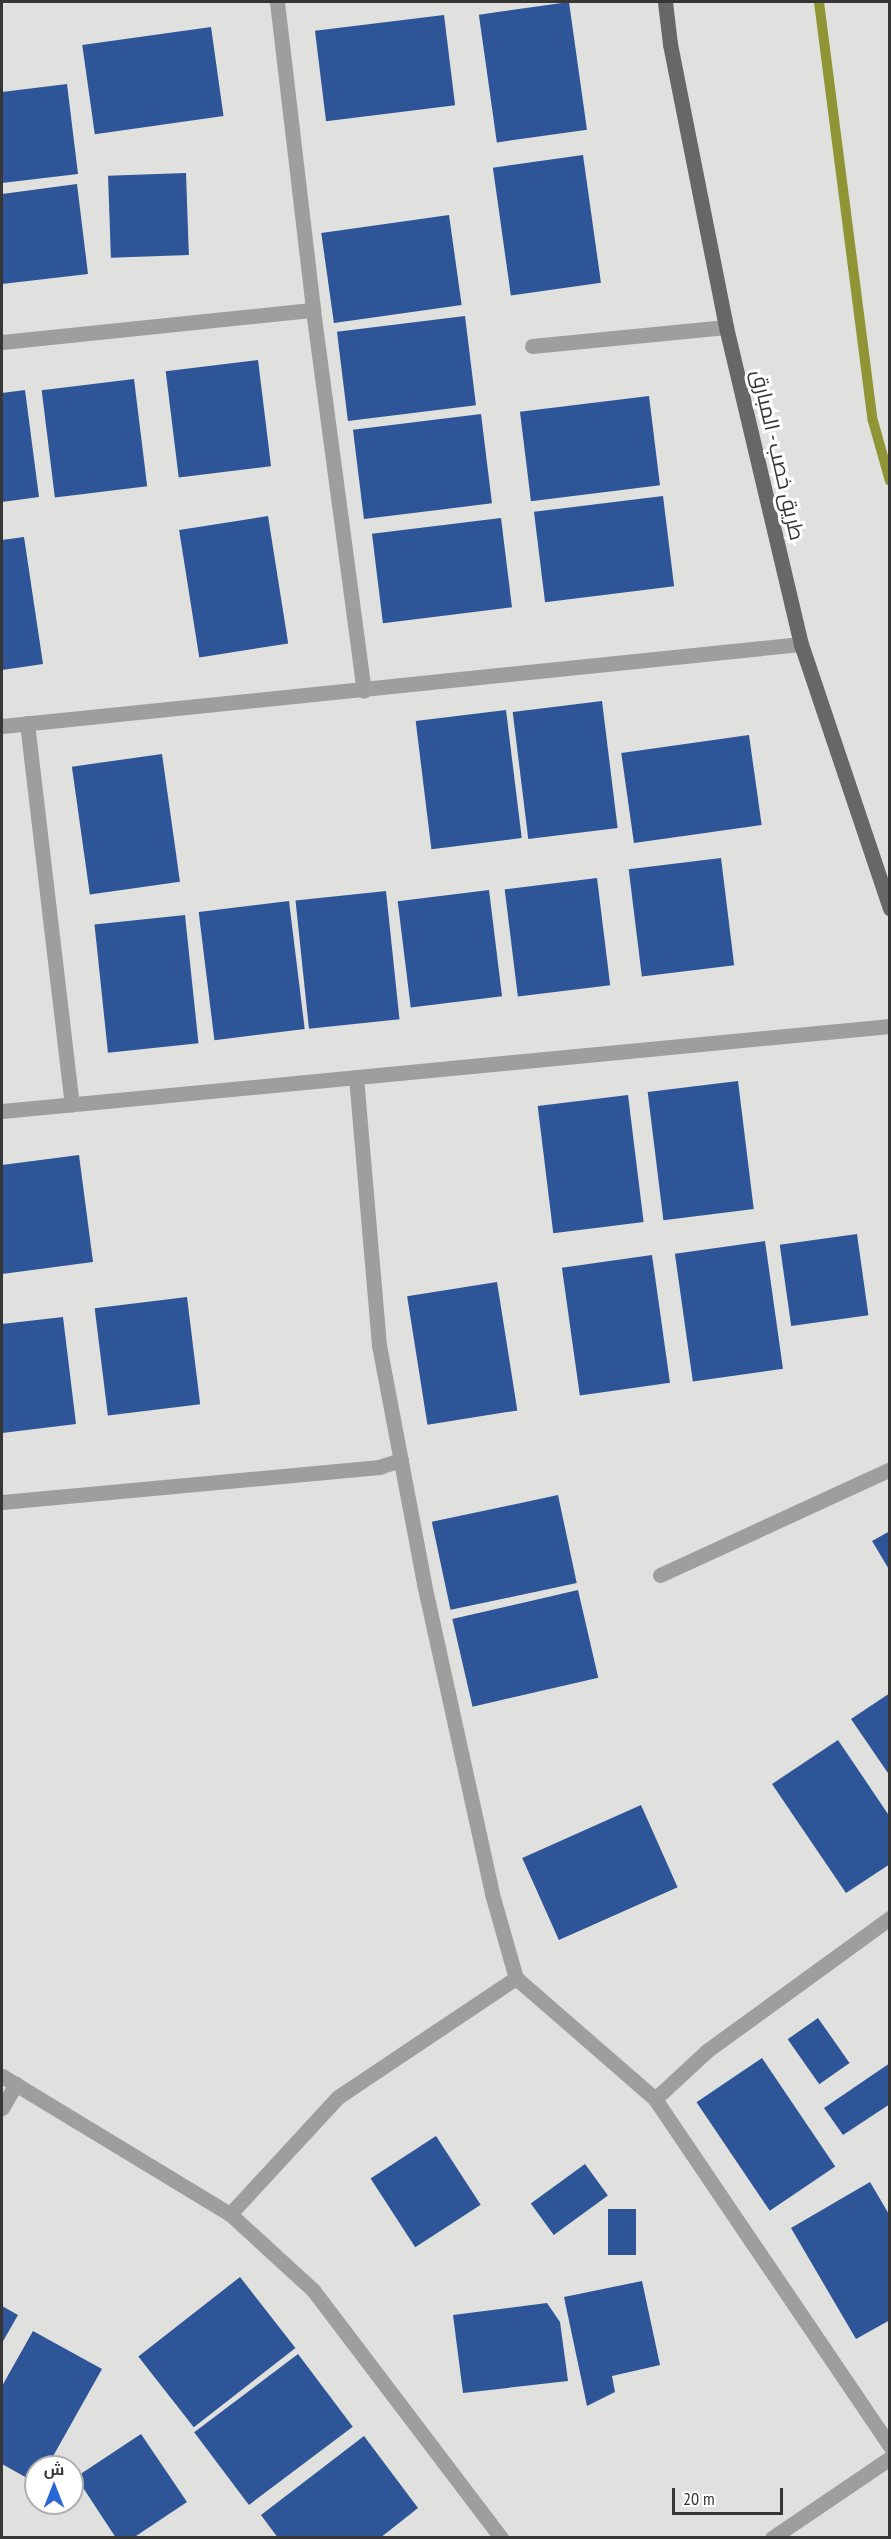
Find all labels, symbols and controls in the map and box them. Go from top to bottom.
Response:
street label: طريق خصب - المبارق [746,367,810,543]
north arrow [24,2455,84,2515]
text: ش [44,2459,64,2479]
scale bar [675,2476,786,2514]
text: 20 m [683,2487,715,2510]

